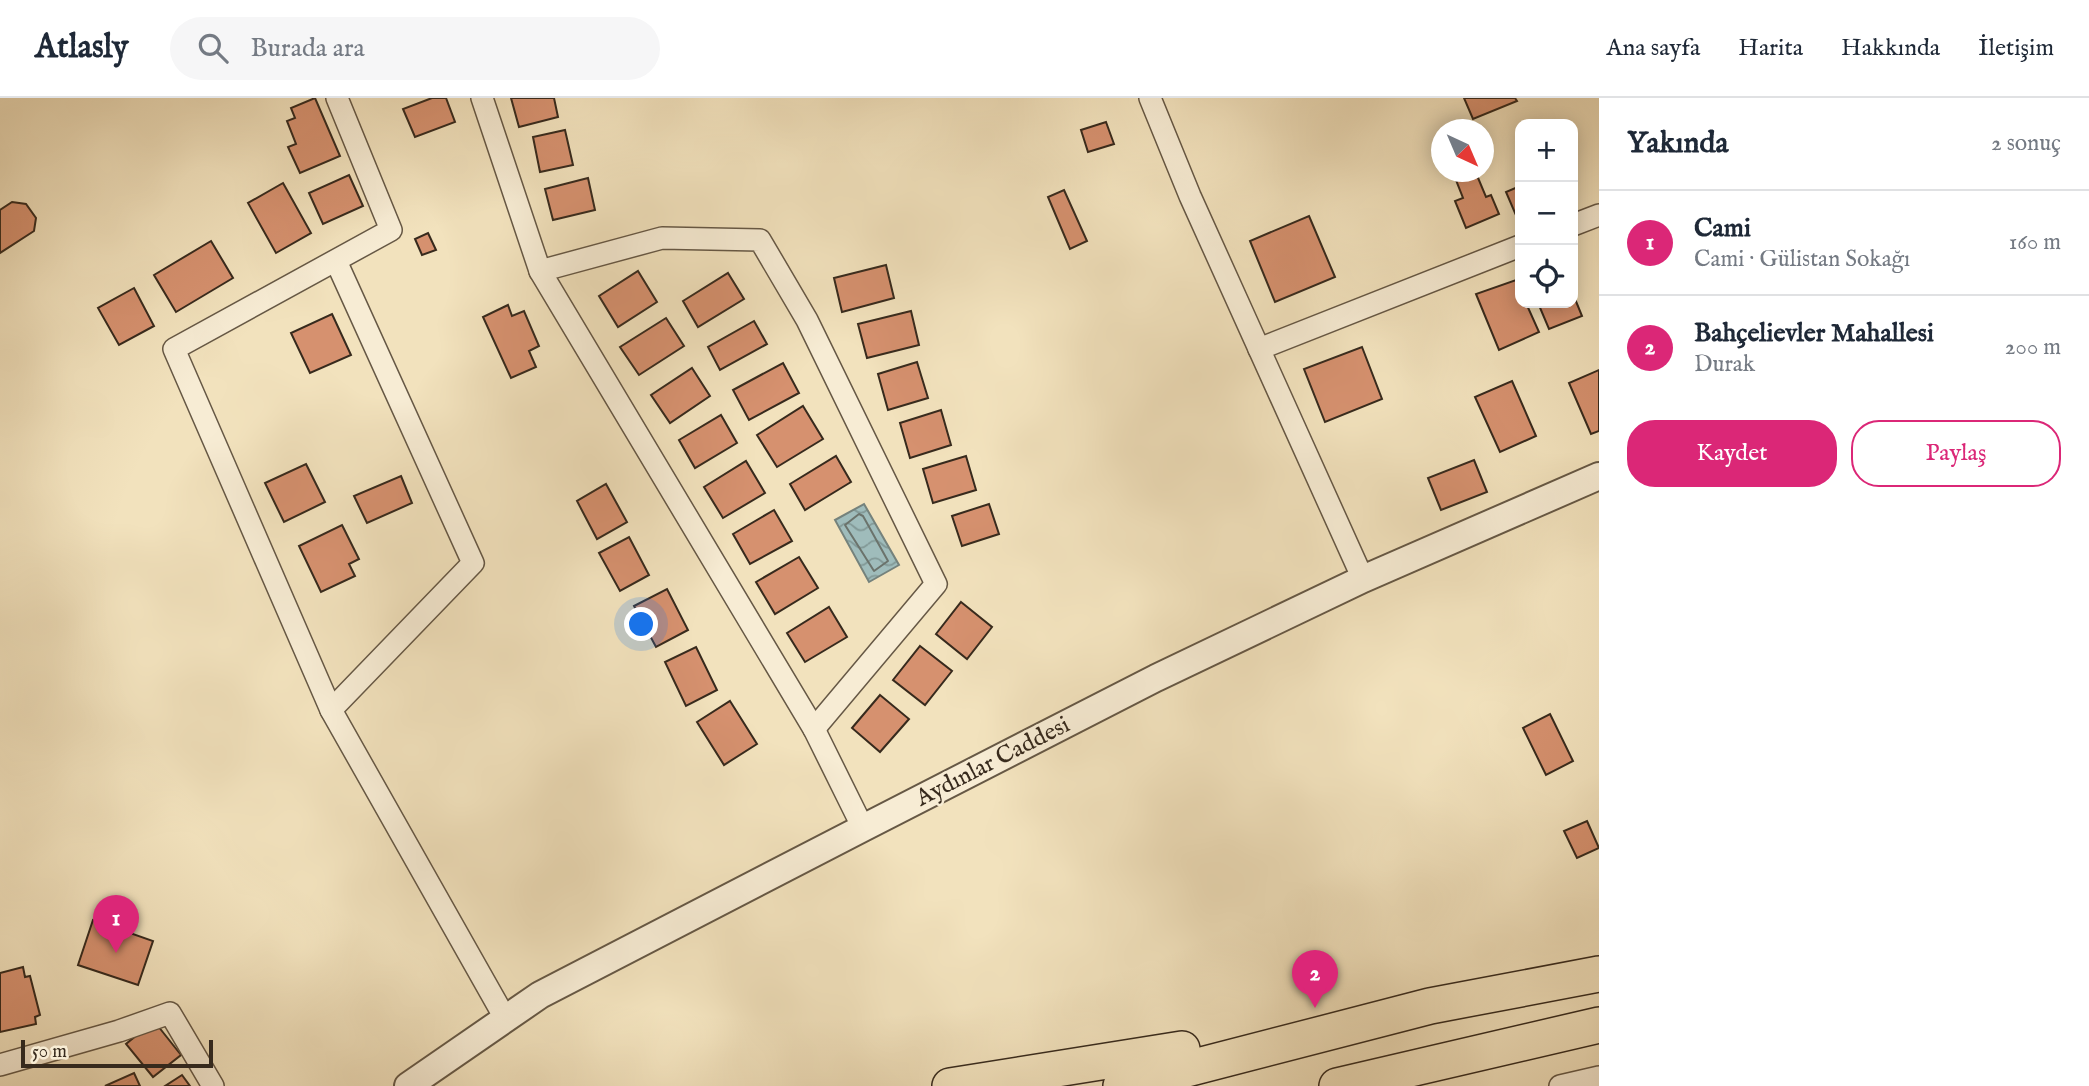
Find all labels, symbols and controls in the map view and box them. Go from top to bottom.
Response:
search box [170,17,660,80]
text: Atlasly [35,27,128,69]
icon: search [194,29,232,67]
text: Burada ara [250,32,365,65]
text: Ana sayfa [1606,33,1700,64]
text: Harita [1738,33,1803,64]
text: Hakkında [1841,33,1940,64]
text: İletişim [1978,33,2054,64]
north arrow [1431,119,1494,182]
map controls [1515,119,1578,308]
button: + [1515,119,1578,182]
text: Yakında [1627,125,1729,163]
text: 2 sonuç [1991,129,2061,158]
button: − [1515,182,1578,245]
text: Cami [1694,212,1751,245]
text: 1 [1646,228,1654,257]
text: 160 m [2009,228,2061,257]
button: locate [1515,245,1578,308]
text: Cami · Gülistan Sokağı [1694,245,1910,274]
text: Bahçelievler Mahallesi [1694,317,1934,350]
text: 2 [1645,333,1655,362]
text: 200 m [2005,333,2061,362]
text: Durak [1694,350,1755,379]
button: Kaydet [1627,420,1837,487]
button: Paylaş [1851,420,2061,487]
your location [624,607,658,641]
street label: Aydınlar Caddesi [910,710,1075,815]
pin: 1 [93,895,139,953]
pin: 2 [1292,950,1338,1008]
scale bar [21,1037,214,1069]
text: 50 m [32,1040,67,1064]

